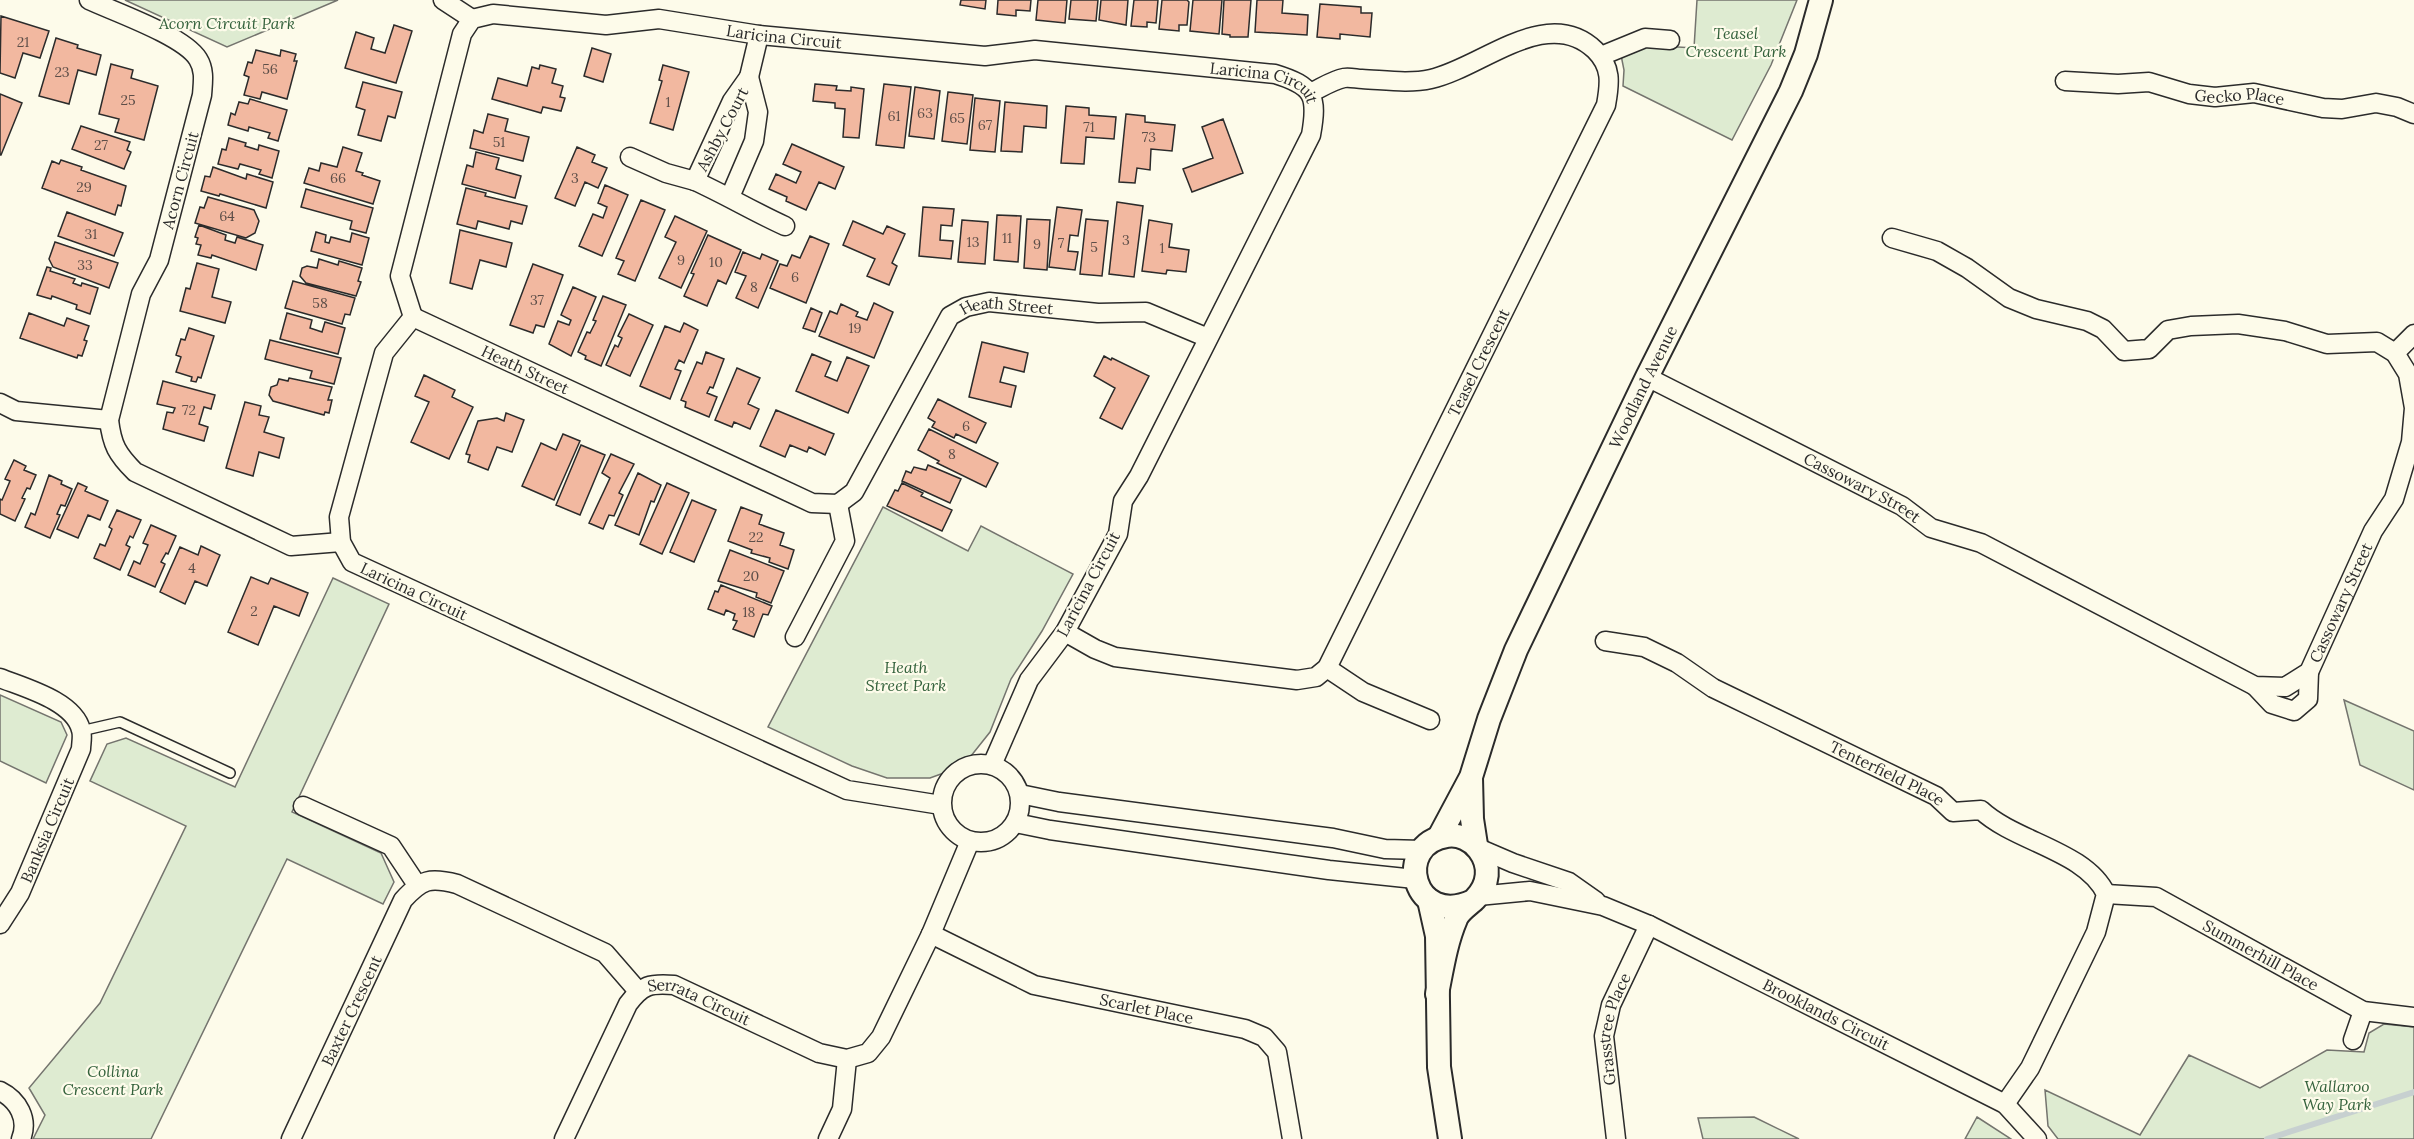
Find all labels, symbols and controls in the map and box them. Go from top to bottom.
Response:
park label: Acorn Circuit Park [158,13,295,33]
street label: Laricina Circuit [725,20,843,53]
park label: Teasel Crescent Park [1685,23,1787,61]
house number: 21 [17,33,29,51]
street label: Laricina Circuit [1209,58,1323,106]
house number: 56 [262,60,278,78]
house number: 23 [54,63,70,81]
street label: Ashby Court [691,83,753,175]
street label: Gecko Place [2194,83,2287,109]
house number: 25 [120,91,136,109]
house number: 1 [665,93,671,111]
house number: 63 [917,104,933,122]
house number: 61 [887,107,901,125]
house number: 65 [949,109,965,127]
house number: 67 [978,116,993,134]
house number: 71 [1083,118,1095,136]
street label: Acorn Circuit [157,128,203,232]
house number: 73 [1142,128,1156,146]
house number: 51 [493,133,505,151]
house number: 27 [94,136,109,154]
house number: 66 [330,169,346,187]
house number: 3 [571,169,579,187]
house number: 29 [76,178,92,196]
house number: 64 [219,207,235,225]
house number: 31 [85,225,97,243]
house number: 11 [1002,229,1012,247]
house number: 3 [1122,231,1130,249]
house number: 13 [967,233,980,251]
house number: 7 [1058,234,1065,252]
house number: 9 [1033,235,1041,253]
house number: 5 [1090,238,1098,256]
house number: 1 [1159,239,1165,257]
house number: 9 [677,251,685,269]
house number: 10 [709,253,723,271]
house number: 33 [77,256,93,274]
house number: 6 [791,268,799,286]
house number: 8 [750,278,758,296]
house number: 37 [530,291,545,309]
street label: Heath Street [956,292,1055,319]
house number: 58 [312,294,328,312]
street label: Teasel Crescent [1443,304,1514,420]
house number: 19 [848,319,862,337]
street label: Woodland Avenue [1604,322,1681,451]
street label: Heath Street [478,340,573,399]
house number: 72 [182,401,196,419]
house number: 6 [962,417,970,435]
house number: 8 [948,445,956,463]
street label: Cassowary Street [1801,448,1925,527]
street label: Laricina Circuit [1052,527,1124,640]
house number: 22 [748,528,764,546]
street label: Cassowary Street [2305,539,2377,666]
street label: Laricina Circuit [357,557,472,625]
house number: 4 [188,559,196,577]
house number: 20 [743,567,759,585]
house number: 2 [250,602,258,620]
house number: 18 [743,603,756,621]
park label: Heath Street Park [866,657,946,695]
street label: Tenterfield Place [1827,736,1950,810]
street label: Banksia Circuit [16,774,78,886]
street label: Summerhill Place [2200,915,2323,995]
street label: Baxter Crescent [317,951,386,1069]
street label: Grasstree Place [1594,969,1635,1087]
street label: Serrata Circuit [645,974,754,1030]
street label: Brooklands Circuit [1760,974,1894,1055]
street label: Scarlet Place [1098,989,1196,1028]
park label: Collina Crescent Park [62,1061,164,1099]
park label: Wallaroo Way Park [2302,1076,2372,1114]

